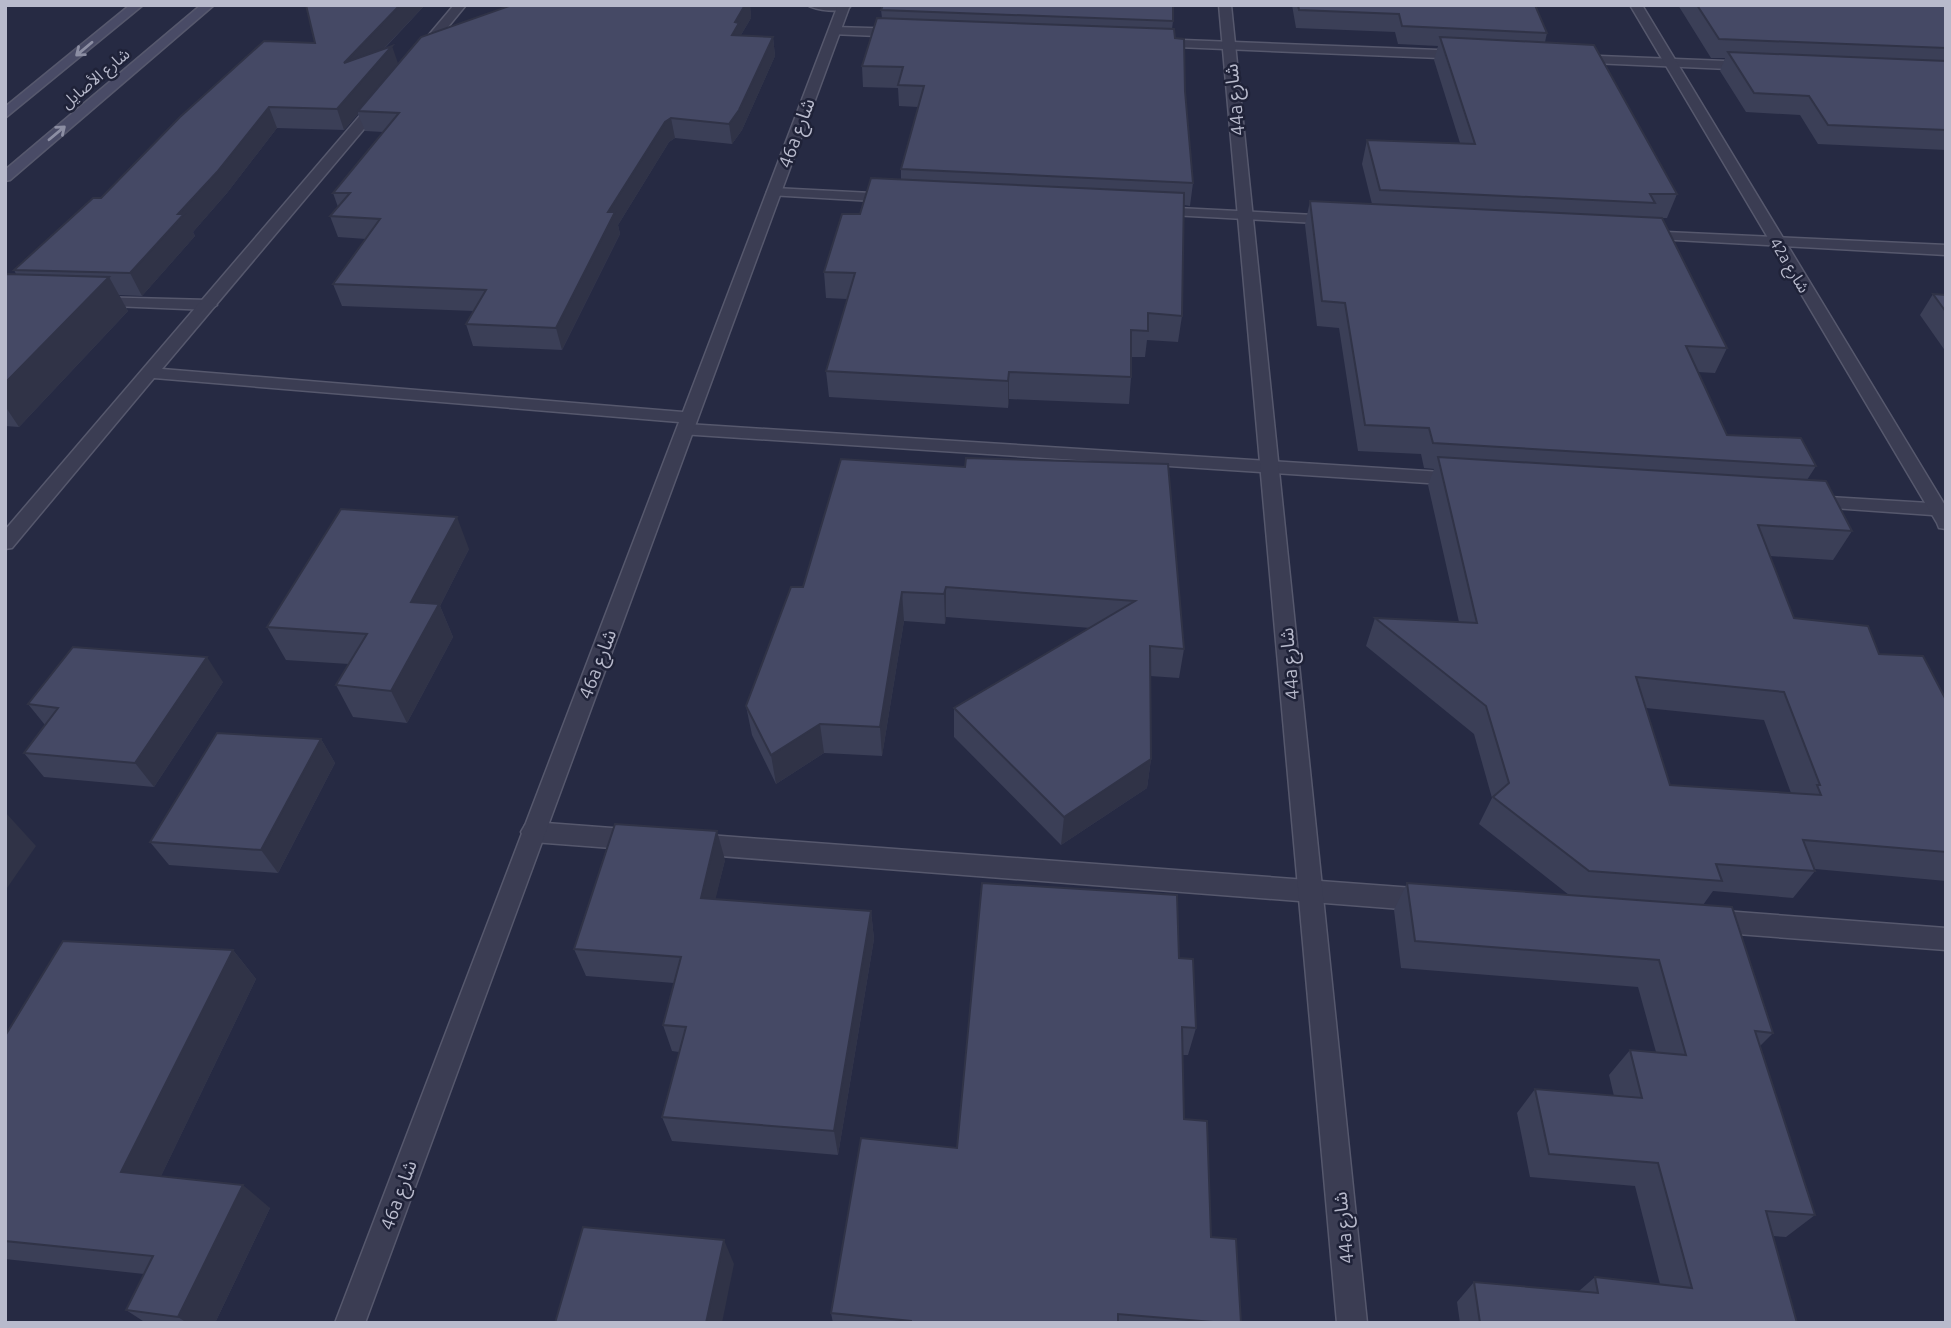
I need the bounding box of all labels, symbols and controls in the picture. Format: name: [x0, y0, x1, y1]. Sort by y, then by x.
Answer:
one-way arrow: [76, 41, 94, 57]
street label: شارع الأصايل: [57, 44, 135, 115]
street label: 44a شارع: [1219, 62, 1252, 137]
street label: 46a شارع: [773, 95, 822, 172]
one-way arrow: [48, 125, 66, 141]
street label: 42a شارع: [1763, 234, 1813, 298]
street label: 46a شارع: [574, 626, 623, 703]
street label: 44a شارع: [1275, 627, 1306, 701]
street label: 46a شارع: [375, 1157, 424, 1234]
street label: 44a شارع: [1328, 1190, 1361, 1265]

